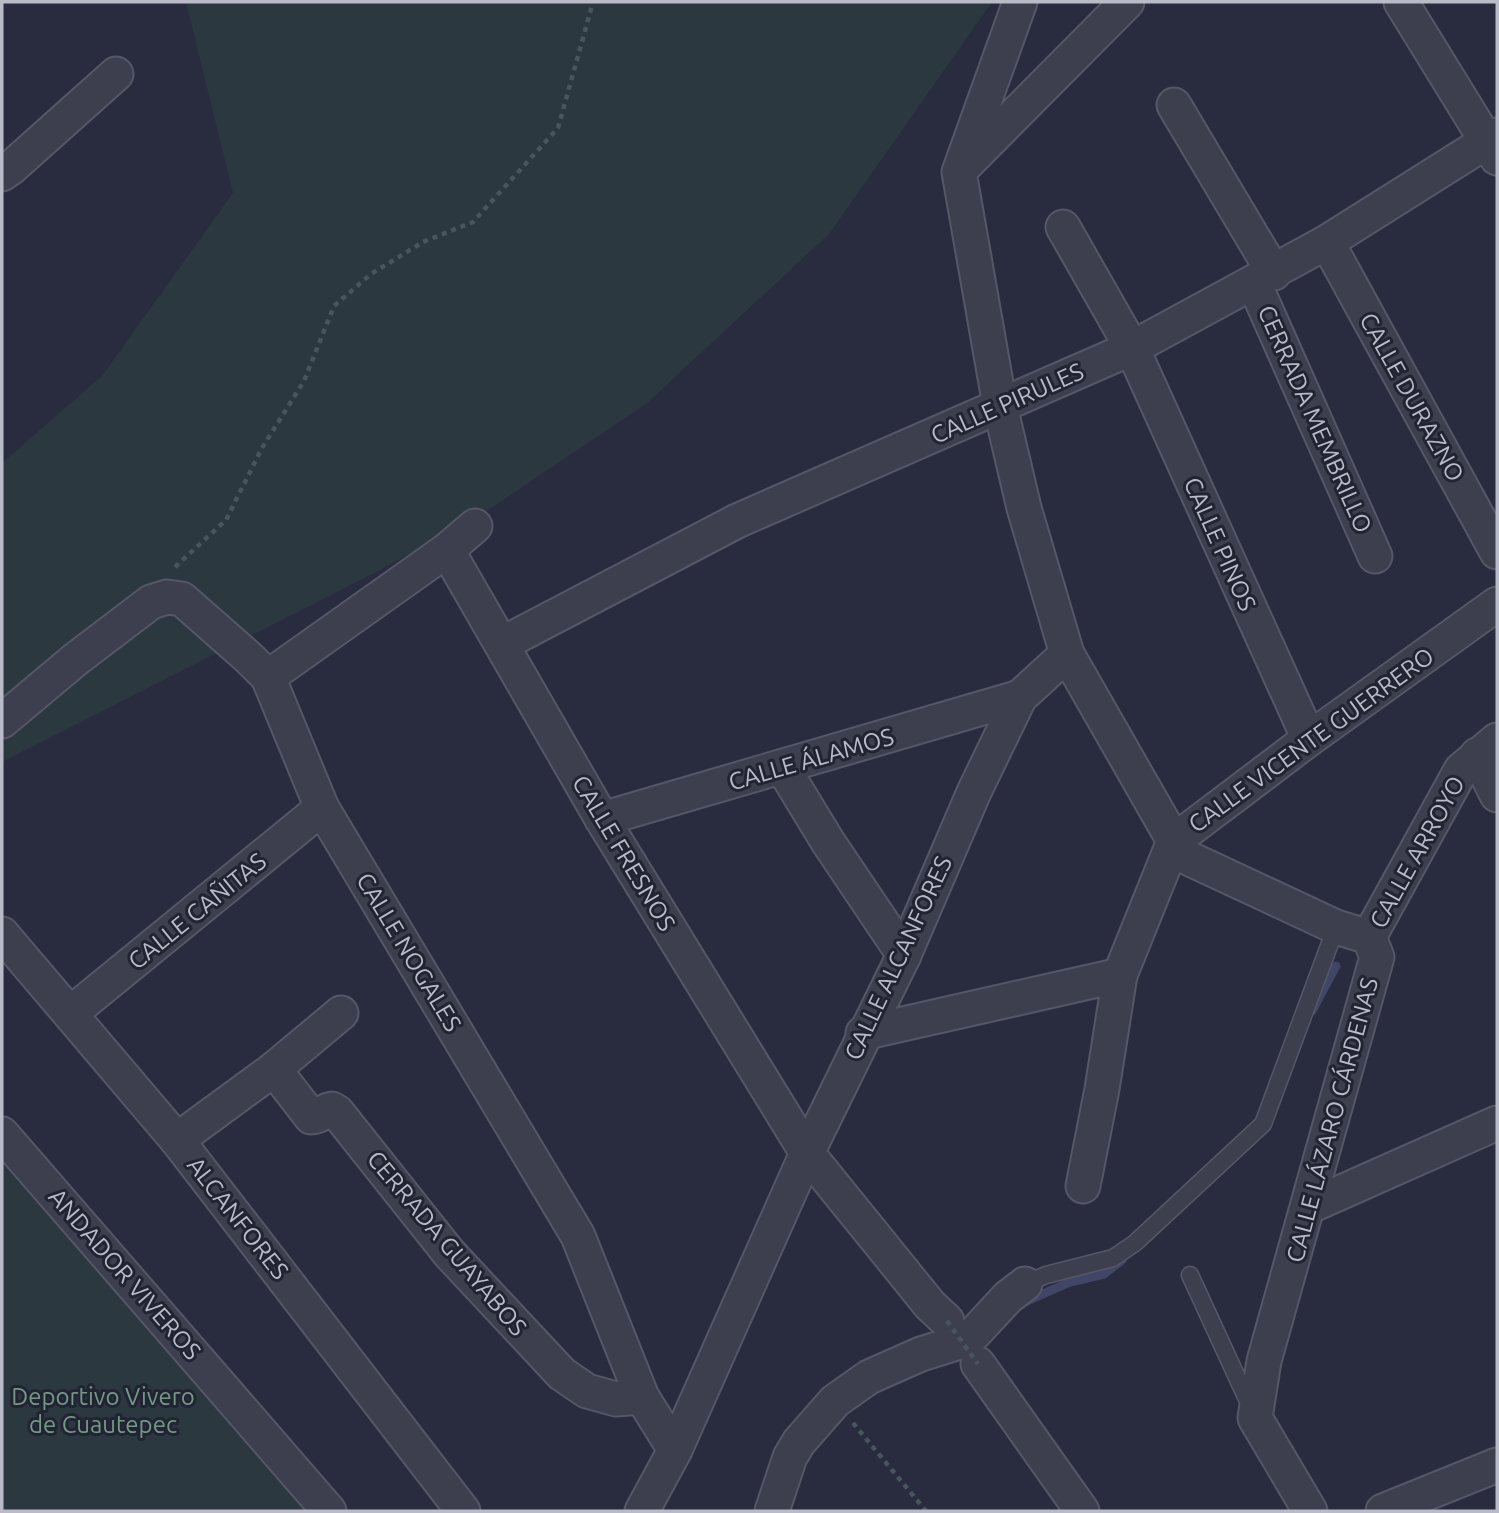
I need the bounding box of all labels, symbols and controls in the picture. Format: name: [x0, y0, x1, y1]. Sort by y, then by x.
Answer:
street label: CERRADA MEMBRILLO: [1253, 301, 1377, 537]
street label: CALLE DURAZNO: [1354, 308, 1470, 486]
street label: CALLE PIRULES: [926, 357, 1088, 449]
street label: CALLE PINOS: [1179, 473, 1261, 615]
street label: CALLE VICENTE GUERRERO: [1183, 642, 1439, 838]
street label: CALLE ÁLAMOS: [725, 722, 897, 795]
street label: CALLE FRESNOS: [567, 771, 681, 935]
street label: CALLE ARROYO: [1364, 771, 1470, 933]
street label: CALLE CAÑITAS: [123, 847, 271, 975]
street label: CALLE ALCANFORES: [839, 852, 957, 1064]
street label: CALLE NOGALES: [351, 868, 467, 1036]
street label: CALLE LÁZARO CÁRDENAS: [1280, 974, 1383, 1265]
street label: CERRADA GUAYABOS: [362, 1145, 532, 1341]
street label: ALCANFORES: [182, 1152, 294, 1284]
street label: ANDADOR VIVEROS: [44, 1183, 206, 1365]
park label: Deportivo Vivero de Cuautepec: [11, 1383, 195, 1438]

